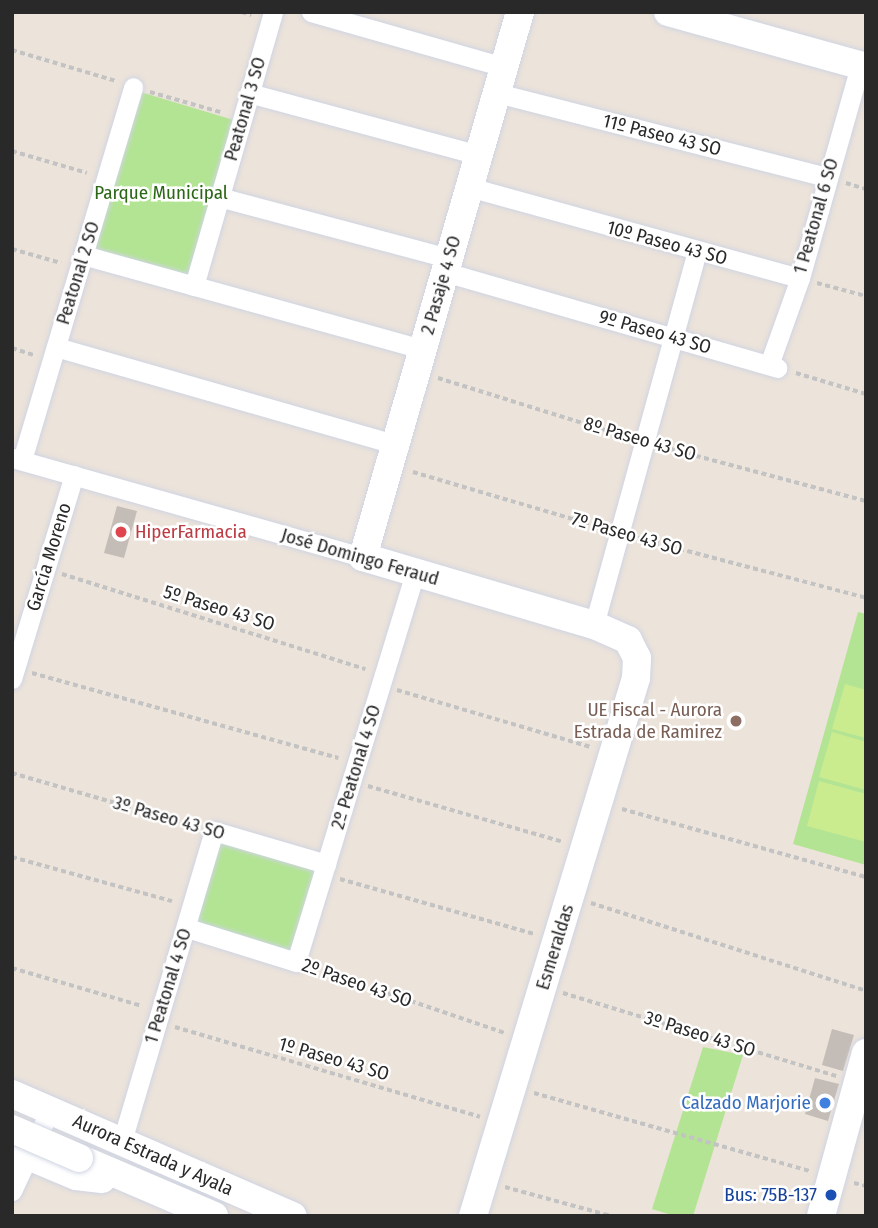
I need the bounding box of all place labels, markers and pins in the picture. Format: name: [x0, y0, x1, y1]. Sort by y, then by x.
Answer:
place label: HiperFarmacia: [135, 521, 247, 543]
marker: HiperFarmacia: [113, 524, 129, 540]
place label: UE Fiscal - Aurora Estrada de Ramirez: [574, 699, 722, 743]
marker: UE Fiscal - Aurora Estrada de Ramirez: [728, 713, 744, 729]
place label: Calzado Marjorie: [681, 1092, 811, 1114]
marker: Calzado Marjorie: [817, 1095, 833, 1111]
place label: Bus: 75B-137: [724, 1184, 817, 1206]
marker: Bus: 75B-137: [823, 1187, 839, 1203]

